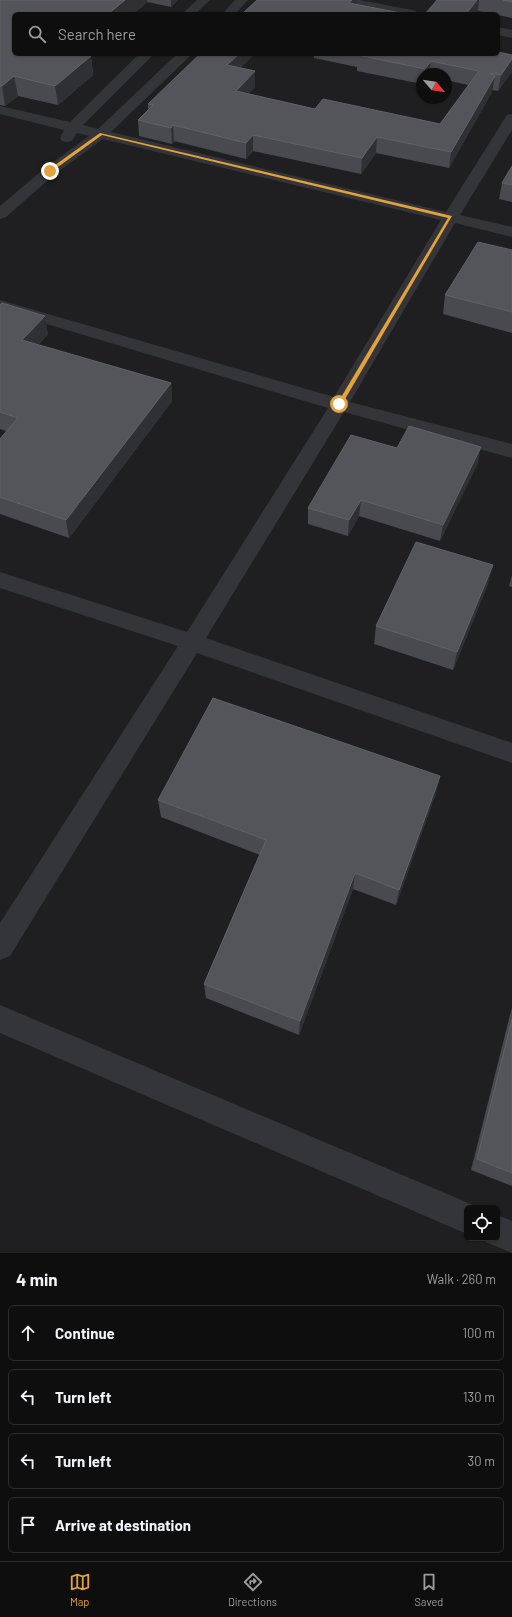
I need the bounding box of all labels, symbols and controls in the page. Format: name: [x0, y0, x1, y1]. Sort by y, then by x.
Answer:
search box: [12, 12, 500, 56]
icon: search: [26, 23, 48, 45]
text: Search here: [58, 25, 136, 43]
north arrow: [416, 68, 452, 104]
route end: [41, 162, 59, 180]
route start: [330, 395, 348, 413]
map controls: [464, 1205, 500, 1241]
button: locate: [464, 1205, 500, 1241]
text: 4 min: [16, 1269, 58, 1289]
text: Walk · 260 m: [427, 1271, 496, 1287]
icon: ahead: [17, 1322, 39, 1344]
text: Continue: [55, 1324, 115, 1342]
text: 100 m: [462, 1325, 495, 1341]
icon: left: [17, 1386, 39, 1408]
text: Turn left: [55, 1388, 111, 1406]
text: 130 m: [463, 1389, 495, 1405]
icon: left: [17, 1450, 39, 1472]
text: Turn left: [55, 1452, 111, 1470]
text: 30 m: [468, 1453, 495, 1469]
icon: arrive: [17, 1514, 39, 1536]
text: Arrive at destination: [55, 1516, 191, 1534]
tab: Map: [69, 1571, 91, 1608]
tab: Directions: [228, 1571, 277, 1608]
tab: Saved: [414, 1571, 443, 1608]

